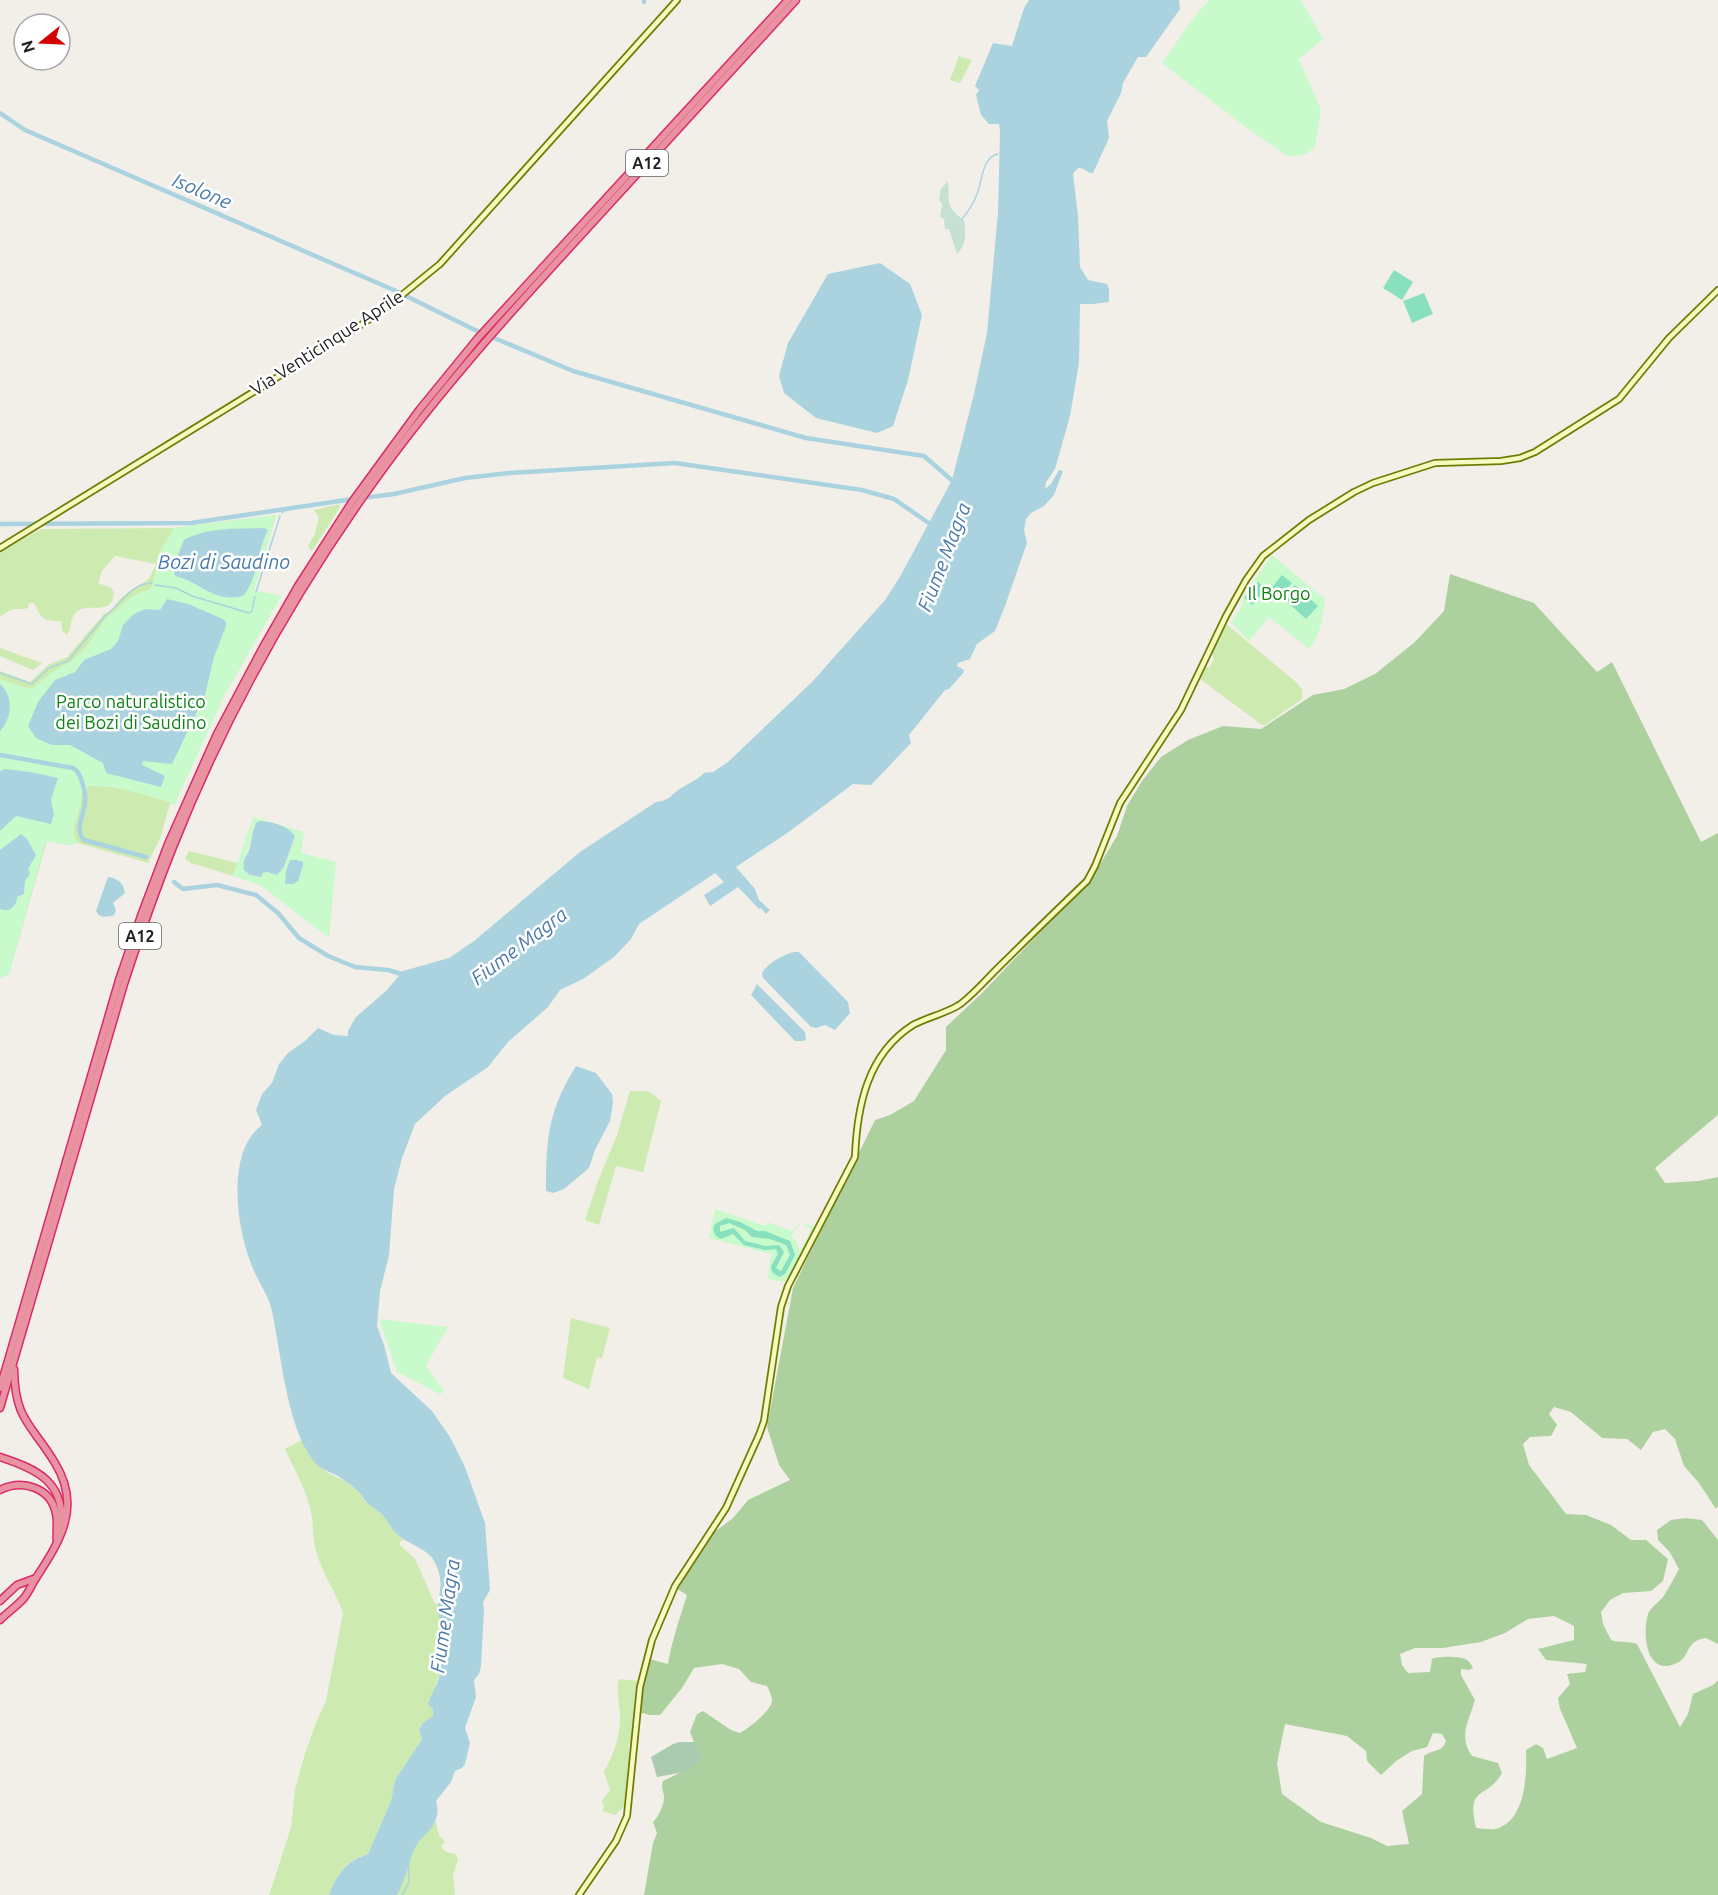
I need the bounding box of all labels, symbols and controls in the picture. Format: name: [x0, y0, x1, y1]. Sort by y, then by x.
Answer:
north arrow: [12, 12, 72, 72]
text: N: [17, 38, 38, 55]
road number: A12: [626, 150, 668, 176]
water label: Isolone: [169, 168, 235, 213]
street label: Via Venticinque Aprile: [246, 285, 407, 399]
water label: Fiume Magra: [912, 499, 975, 614]
water label: Bozi di Saudino: [158, 550, 290, 573]
park label: Il Borgo: [1247, 583, 1311, 603]
park label: Parco naturalistico dei Bozi di Saudino: [55, 691, 207, 732]
water label: Fiume Magra: [466, 902, 571, 989]
road number: A12: [119, 923, 161, 949]
water label: Fiume Magra: [425, 1557, 464, 1674]

